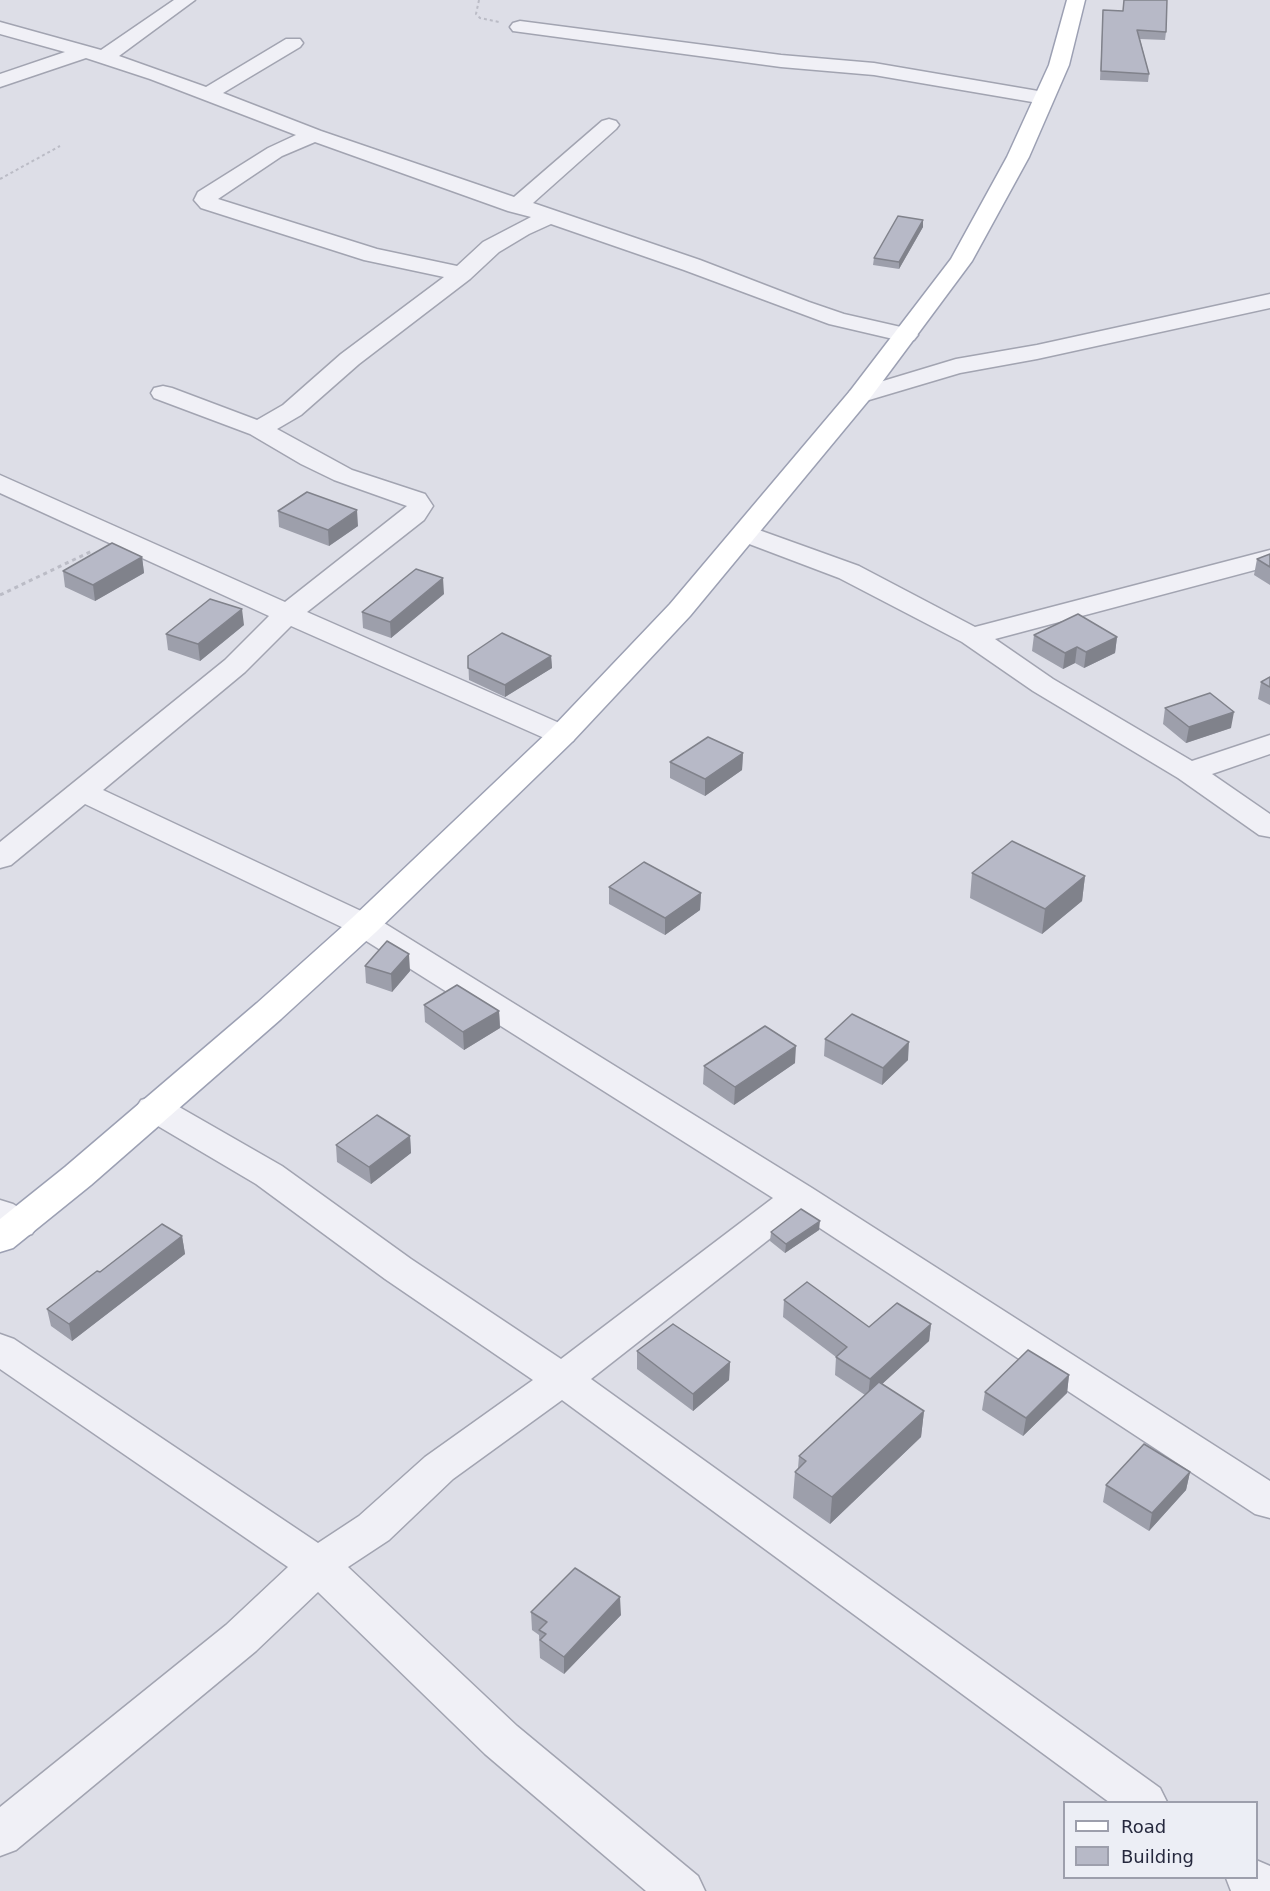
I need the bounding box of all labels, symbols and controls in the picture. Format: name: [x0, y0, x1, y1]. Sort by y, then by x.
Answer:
legend: [1063, 1801, 1258, 1879]
text: Road: [1121, 1816, 1166, 1837]
text: Building: [1121, 1846, 1194, 1867]

